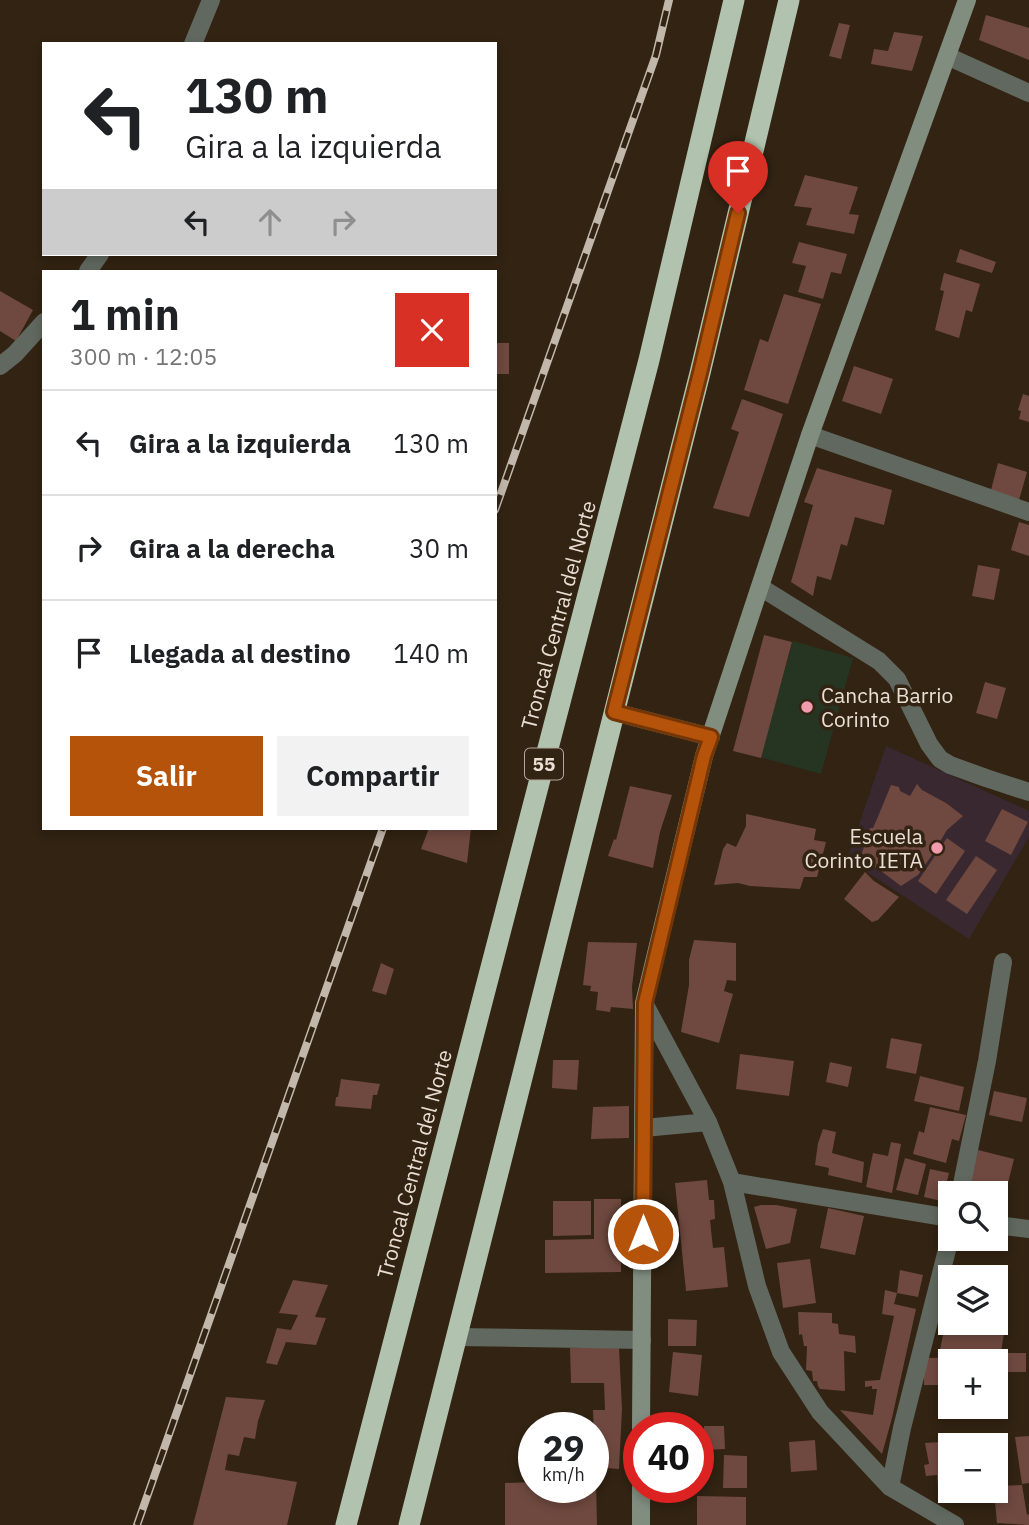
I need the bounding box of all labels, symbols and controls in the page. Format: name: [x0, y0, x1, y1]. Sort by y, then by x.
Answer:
text: 130 m: [185, 63, 329, 126]
icon: left: [70, 70, 161, 161]
text: Gira a la izquierda: [185, 125, 442, 167]
pin: [708, 141, 768, 213]
icon: arrive: [719, 152, 757, 190]
icon: left: [178, 203, 216, 241]
icon: ahead: [251, 203, 289, 241]
icon: right: [324, 203, 362, 241]
text: 1 min: [70, 287, 180, 342]
button: close: [395, 293, 469, 367]
text: 300 m · 12:05: [70, 341, 217, 371]
icon: left: [70, 424, 108, 462]
text: Gira a la izquierda: [129, 426, 351, 460]
text: 130 m: [393, 426, 469, 460]
street label: Troncal Central del Norte: [514, 498, 602, 732]
icon: right: [70, 529, 108, 567]
text: Gira a la derecha: [129, 531, 335, 565]
text: 30 m: [409, 531, 469, 565]
icon: arrive: [70, 634, 108, 672]
text: Llegada al destino: [129, 636, 351, 670]
text: 140 m: [393, 636, 469, 670]
place label: Cancha Barrio Corinto: [821, 681, 953, 733]
marker: Cancha Barrio Corinto: [799, 699, 815, 715]
button: Salir: [70, 736, 263, 816]
button: Compartir: [277, 736, 469, 816]
road number: 55: [525, 748, 563, 779]
place label: Escuela Corinto IETA: [805, 822, 923, 874]
marker: Escuela Corinto IETA: [929, 840, 945, 856]
street label: Troncal Central del Norte: [370, 1047, 458, 1281]
map controls: [938, 1181, 1008, 1503]
button: search: [938, 1181, 1008, 1251]
position arrow: [606, 1197, 680, 1271]
button: layers: [938, 1265, 1008, 1335]
button: +: [938, 1349, 1008, 1419]
speed limit sign: 40: [623, 1412, 714, 1503]
text: 29: [542, 1425, 585, 1471]
button: −: [938, 1433, 1008, 1503]
text: km/h: [542, 1463, 585, 1486]

